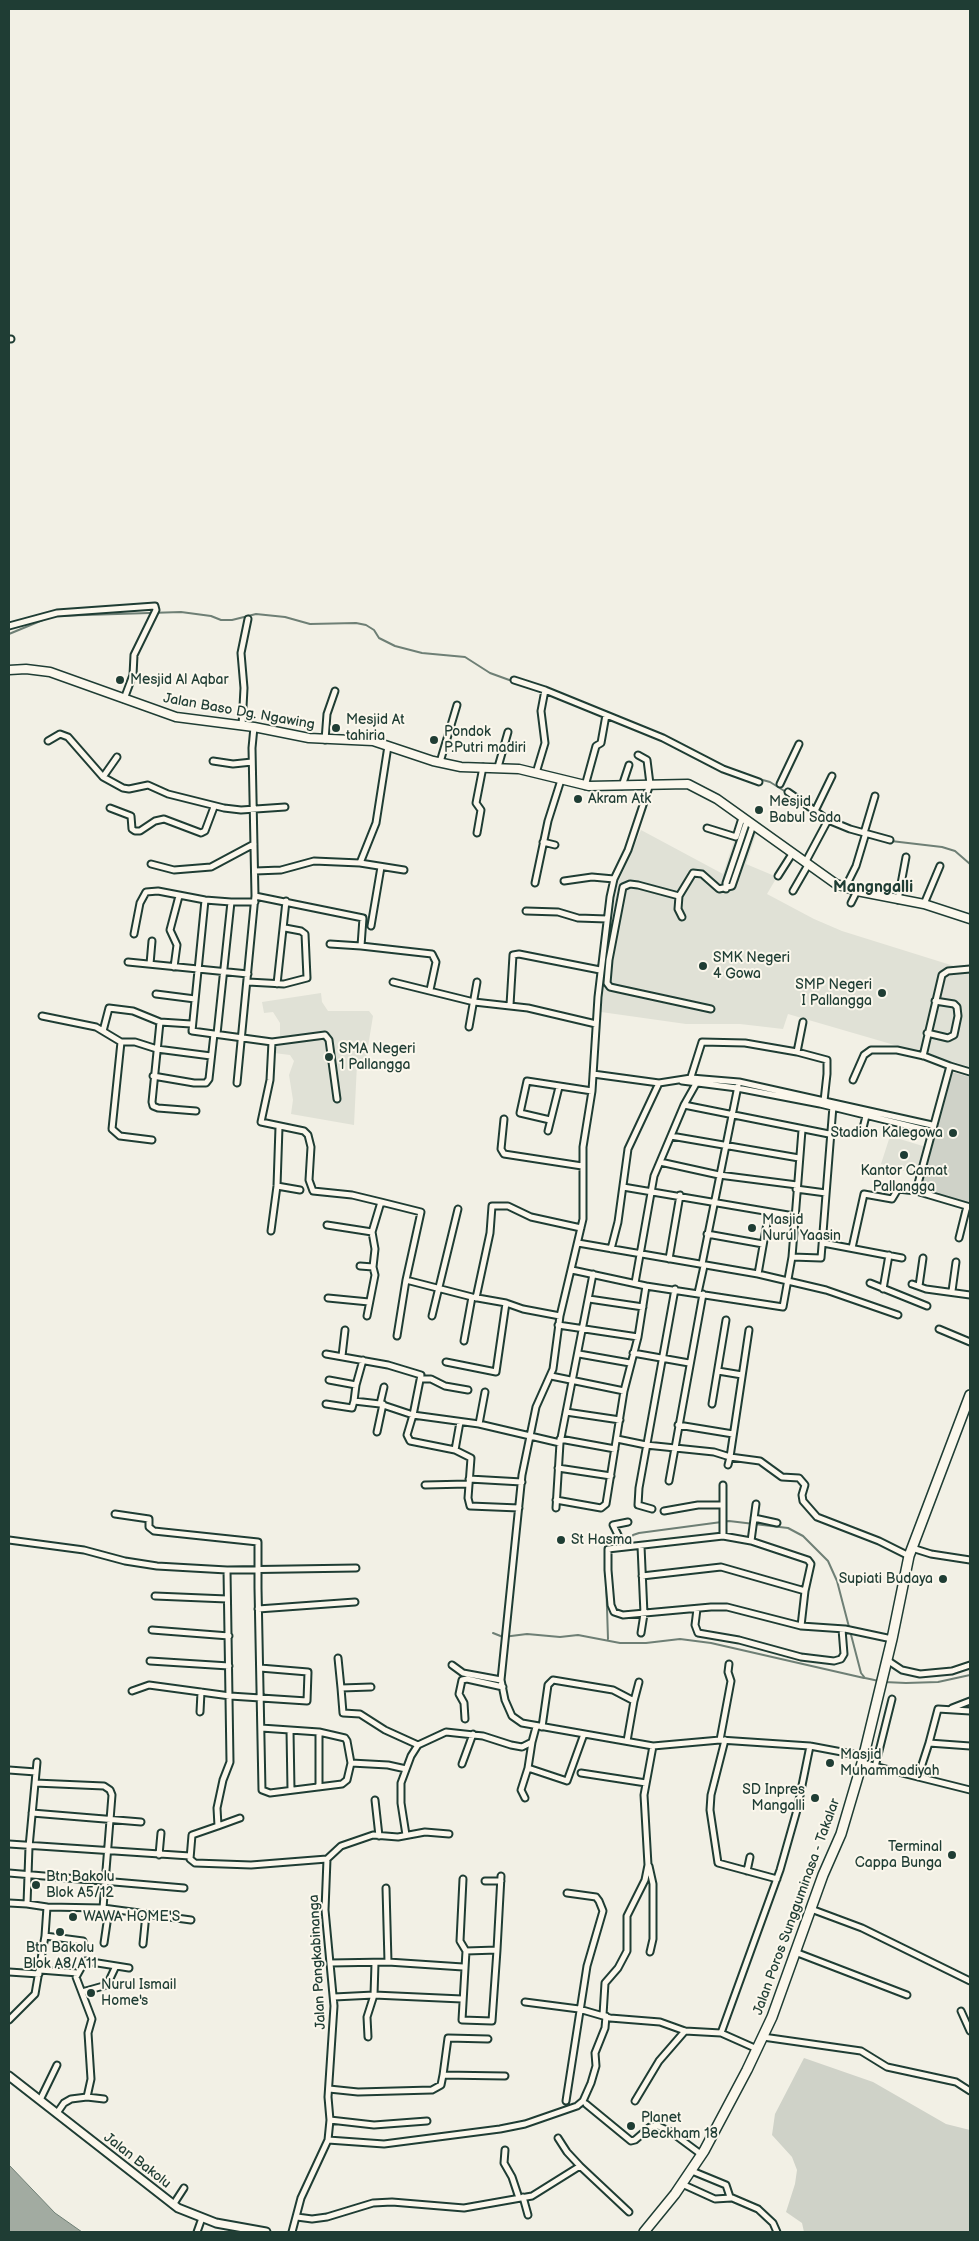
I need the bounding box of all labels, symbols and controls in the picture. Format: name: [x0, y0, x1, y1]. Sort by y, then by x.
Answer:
place label: Mesjid Al Aqbar: [130, 672, 228, 688]
marker: Mesjid Al Aqbar: [114, 674, 126, 686]
street label: Jalan Baso Dg. Ngawing: [162, 690, 316, 734]
place label: Mesjid At tahiria: [346, 712, 405, 744]
marker: Mesjid At tahiria: [330, 722, 342, 734]
place label: Pondok P.Putri madiri: [444, 724, 526, 756]
marker: Pondok P.Putri madiri: [428, 734, 440, 746]
place label: Akram Atk: [588, 791, 651, 807]
marker: Akram Atk: [572, 793, 584, 805]
place label: Mesjid Babul Sada: [769, 794, 841, 826]
marker: Mesjid Babul Sada: [753, 804, 765, 816]
district label: Mangngalli: [833, 878, 913, 898]
place label: SMK Negeri 4 Gowa: [713, 950, 790, 982]
marker: SMK Negeri 4 Gowa: [697, 960, 709, 972]
place label: SMP Negeri I Pallangga: [795, 977, 872, 1010]
marker: SMP Negeri I Pallangga: [876, 987, 888, 999]
place label: SMA Negeri 1 Pallangga: [339, 1041, 415, 1074]
marker: SMA Negeri 1 Pallangga: [323, 1051, 335, 1063]
place label: Stadion Kalegowa: [830, 1125, 943, 1141]
marker: Stadion Kalegowa: [947, 1127, 959, 1139]
marker: Kantor Camat Pallangga: [898, 1149, 910, 1161]
place label: Kantor Camat Pallangga: [860, 1163, 948, 1196]
place label: Masjid Nurul Yaasin: [762, 1212, 841, 1244]
marker: Masjid Nurul Yaasin: [746, 1222, 758, 1234]
place label: St Hasma: [571, 1532, 632, 1548]
marker: St Hasma: [555, 1534, 567, 1546]
place label: Supiati Budaya: [839, 1571, 933, 1587]
marker: Supiati Budaya: [937, 1573, 949, 1585]
place label: Masjid Muhammadiyah: [840, 1747, 940, 1780]
marker: Masjid Muhammadiyah: [824, 1757, 836, 1769]
place label: SD Inpres Mangalli: [742, 1782, 805, 1814]
marker: SD Inpres Mangalli: [809, 1792, 821, 1804]
street label: Jalan Poros Sungguminasa - Takalar: [750, 1797, 844, 2017]
place label: Terminal Cappa Bunga: [855, 1839, 942, 1871]
marker: Terminal Cappa Bunga: [946, 1849, 958, 1861]
place label: Btn Bakolu Blok A5/12: [46, 1869, 115, 1901]
marker: Btn Bakolu Blok A5/12: [30, 1879, 42, 1891]
street label: Jalan Pangkabinanga: [306, 1894, 330, 2030]
place label: WAWA HOME'S: [83, 1909, 180, 1925]
marker: WAWA HOME'S: [67, 1911, 79, 1923]
marker: Btn Bakolu Blok A8/A11: [54, 1926, 66, 1938]
place label: Btn Bakolu Blok A8/A11: [23, 1940, 97, 1972]
place label: Nurul Ismail Home's: [101, 1977, 176, 2010]
marker: Nurul Ismail Home's: [85, 1987, 97, 1999]
place label: Planet Beckham 18: [641, 2110, 718, 2142]
marker: Planet Beckham 18: [625, 2120, 637, 2132]
street label: Jalan Bakolu: [100, 2130, 174, 2192]

